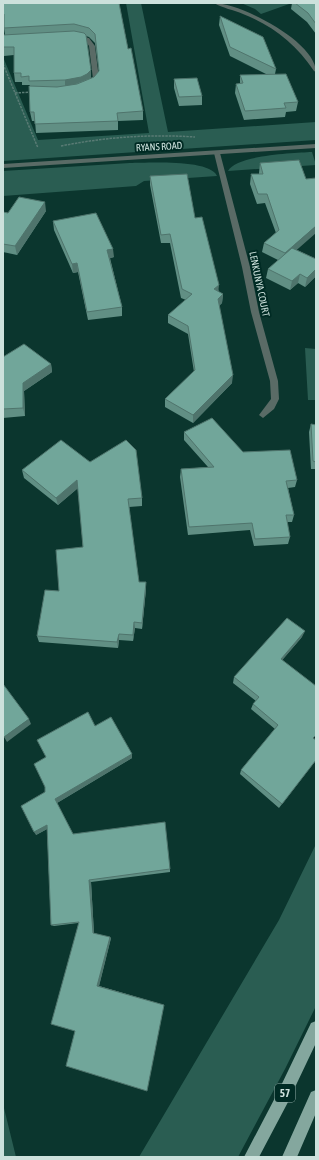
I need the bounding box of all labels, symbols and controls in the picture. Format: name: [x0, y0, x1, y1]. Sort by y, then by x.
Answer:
street label: RYANS ROAD: [136, 140, 183, 153]
street label: LENKUNYA COURT: [247, 250, 272, 318]
road number: 57: [275, 1084, 295, 1102]

